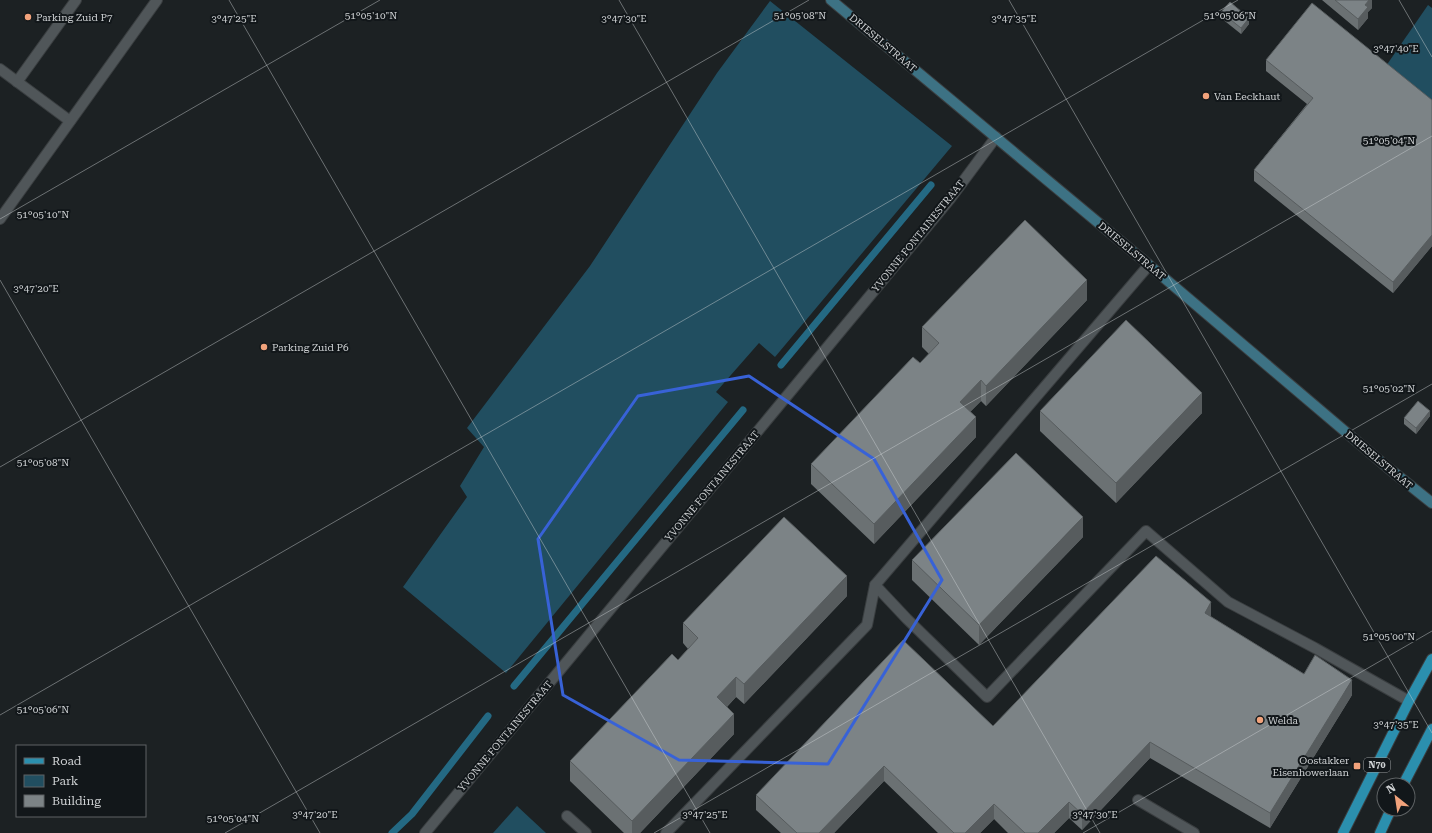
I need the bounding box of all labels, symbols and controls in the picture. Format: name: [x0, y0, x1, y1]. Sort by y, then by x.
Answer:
text: 51°05'10"N: [345, 10, 397, 21]
text: 51°05'08"N: [774, 10, 826, 21]
text: 51°05'06"N: [1204, 10, 1256, 21]
marker: Parking Zuid P7: [23, 12, 33, 22]
place label: Parking Zuid P7: [36, 12, 113, 23]
street label: DRIESELSTRAAT: [847, 12, 919, 74]
text: 3°47'25"E: [211, 13, 257, 24]
text: 3°47'30"E: [601, 13, 647, 24]
text: 3°47'35"E: [991, 13, 1037, 24]
text: 3°47'40"E: [1373, 43, 1419, 54]
marker: Van Eeckhaut: [1201, 91, 1211, 101]
place label: Van Eeckhaut: [1214, 91, 1280, 102]
text: 51°05'04"N: [1363, 135, 1415, 146]
street label: YVONNE FONTAINESTRAAT: [870, 178, 967, 294]
text: 51°05'10"N: [17, 209, 69, 220]
street label: DRIESELSTRAAT: [1096, 220, 1168, 282]
text: 3°47'20"E: [13, 283, 59, 294]
marker: Parking Zuid P6: [259, 342, 269, 352]
place label: Parking Zuid P6: [272, 342, 349, 353]
text: 51°05'02"N: [1363, 383, 1415, 394]
street label: YVONNE FONTAINESTRAAT: [663, 428, 762, 543]
street label: DRIESELSTRAAT: [1343, 429, 1415, 491]
text: 51°05'08"N: [17, 457, 69, 468]
text: 51°05'00"N: [1363, 631, 1415, 642]
street label: YVONNE FONTAINESTRAAT: [456, 678, 555, 793]
text: 51°05'06"N: [17, 704, 69, 715]
marker: Welda: [1255, 715, 1265, 725]
place label: Welda: [1268, 715, 1299, 726]
text: 3°47'35"E: [1373, 719, 1419, 730]
legend: [16, 745, 146, 817]
text: Road: [52, 754, 82, 768]
place label: Oostakker Eisenhowerlaan: [1273, 755, 1350, 778]
road number: N70: [1364, 758, 1390, 772]
marker: Oostakker Eisenhowerlaan: [1352, 761, 1362, 771]
text: Park: [52, 774, 79, 788]
north arrow: [1376, 777, 1416, 817]
text: N: [1384, 781, 1399, 797]
text: Building: [52, 794, 101, 808]
text: 3°47'20"E: [292, 809, 338, 820]
text: 3°47'25"E: [682, 809, 728, 820]
text: 3°47'30"E: [1072, 809, 1118, 820]
text: 51°05'04"N: [207, 813, 259, 824]

